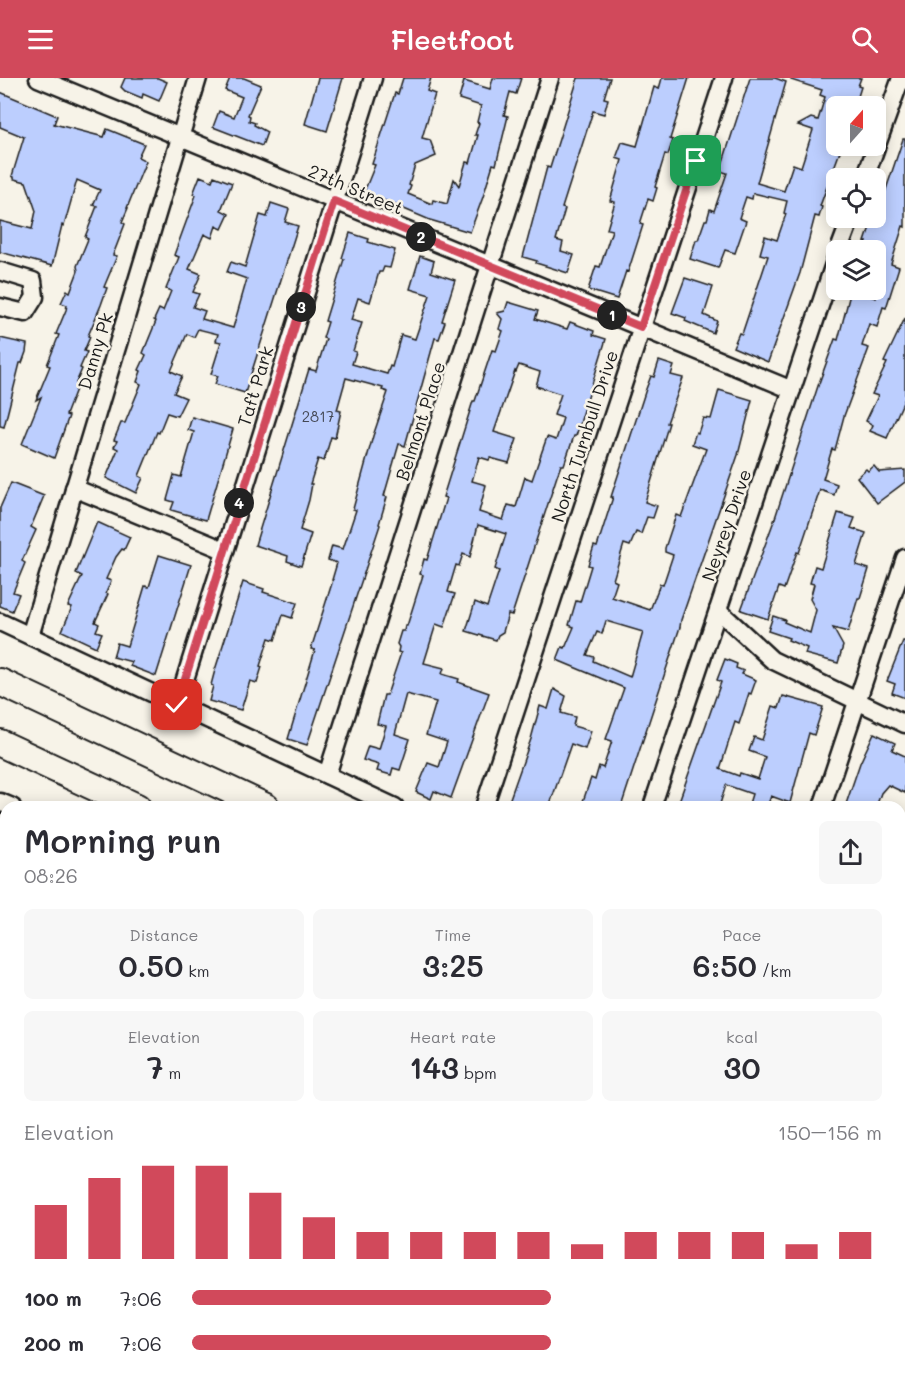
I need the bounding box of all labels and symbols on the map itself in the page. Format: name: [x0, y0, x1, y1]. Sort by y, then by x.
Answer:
north arrow: [826, 96, 886, 156]
pin: [670, 135, 721, 186]
street label: 27th Street: [305, 158, 407, 220]
pin: 2: [406, 222, 436, 252]
pin: 3: [286, 292, 316, 322]
pin: 1: [597, 300, 627, 330]
street label: Danny Pk: [72, 310, 118, 392]
street label: Taft Park: [231, 343, 279, 429]
street label: North Turnbull Drive: [545, 347, 623, 525]
street label: Belmont Place: [389, 358, 451, 484]
house number: 2817: [302, 406, 334, 426]
street label: Neyrey Drive: [696, 466, 756, 584]
pin: 4: [224, 488, 254, 518]
pin: [151, 679, 202, 730]

